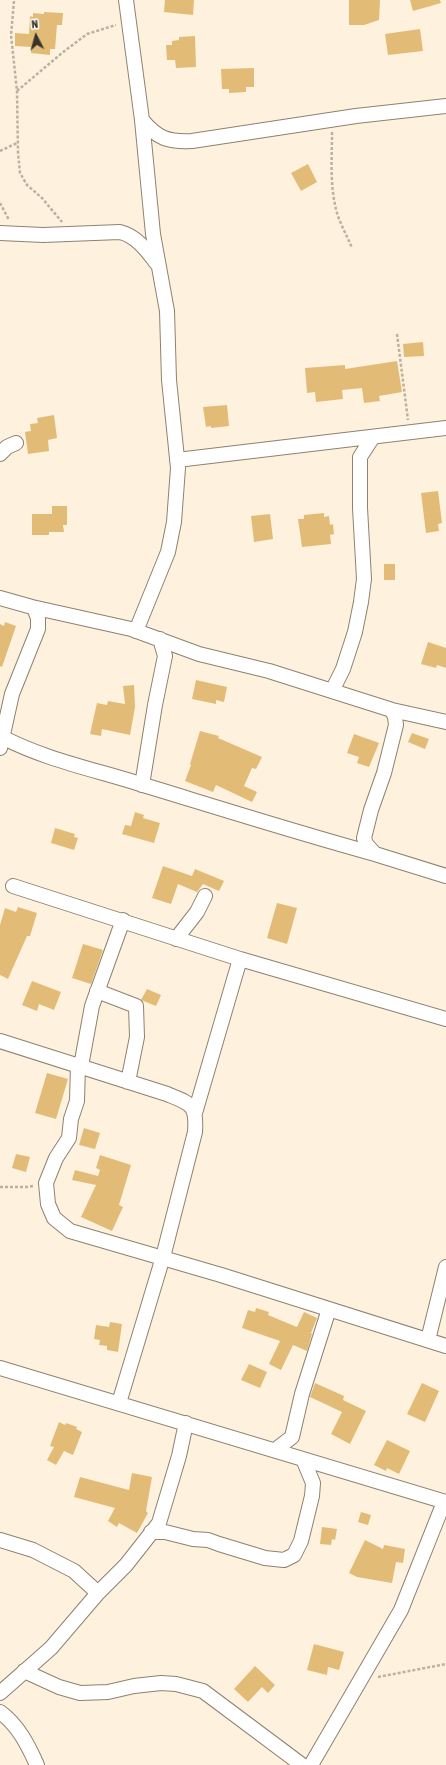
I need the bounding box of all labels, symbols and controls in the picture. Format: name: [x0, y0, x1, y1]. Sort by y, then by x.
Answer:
north arrow: [16, 16, 56, 56]
text: N: [31, 18, 39, 30]

